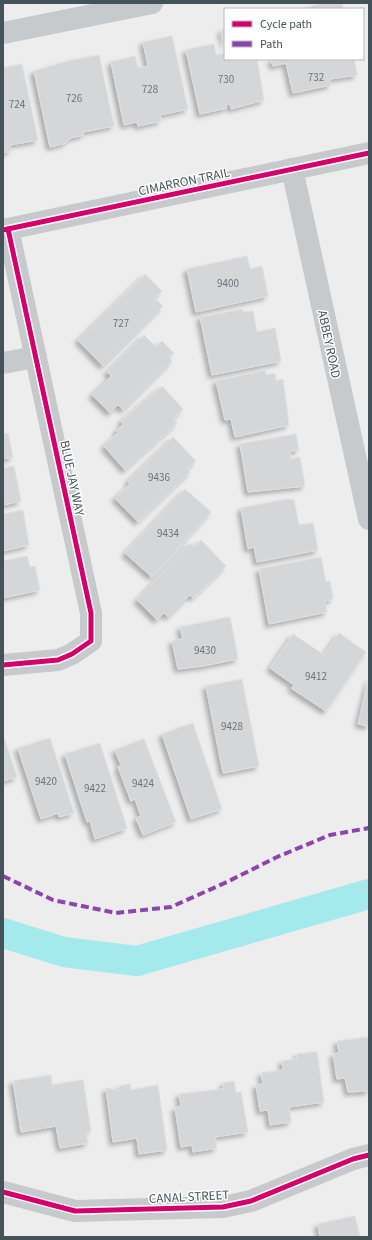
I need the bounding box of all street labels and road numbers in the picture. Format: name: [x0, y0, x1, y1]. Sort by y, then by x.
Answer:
street label: CIMARRON TRAIL: [137, 164, 232, 200]
street label: ABBEY ROAD: [313, 309, 345, 380]
street label: BLUE JAY WAY: [55, 439, 89, 518]
street label: CANAL STREET: [148, 1186, 230, 1208]

